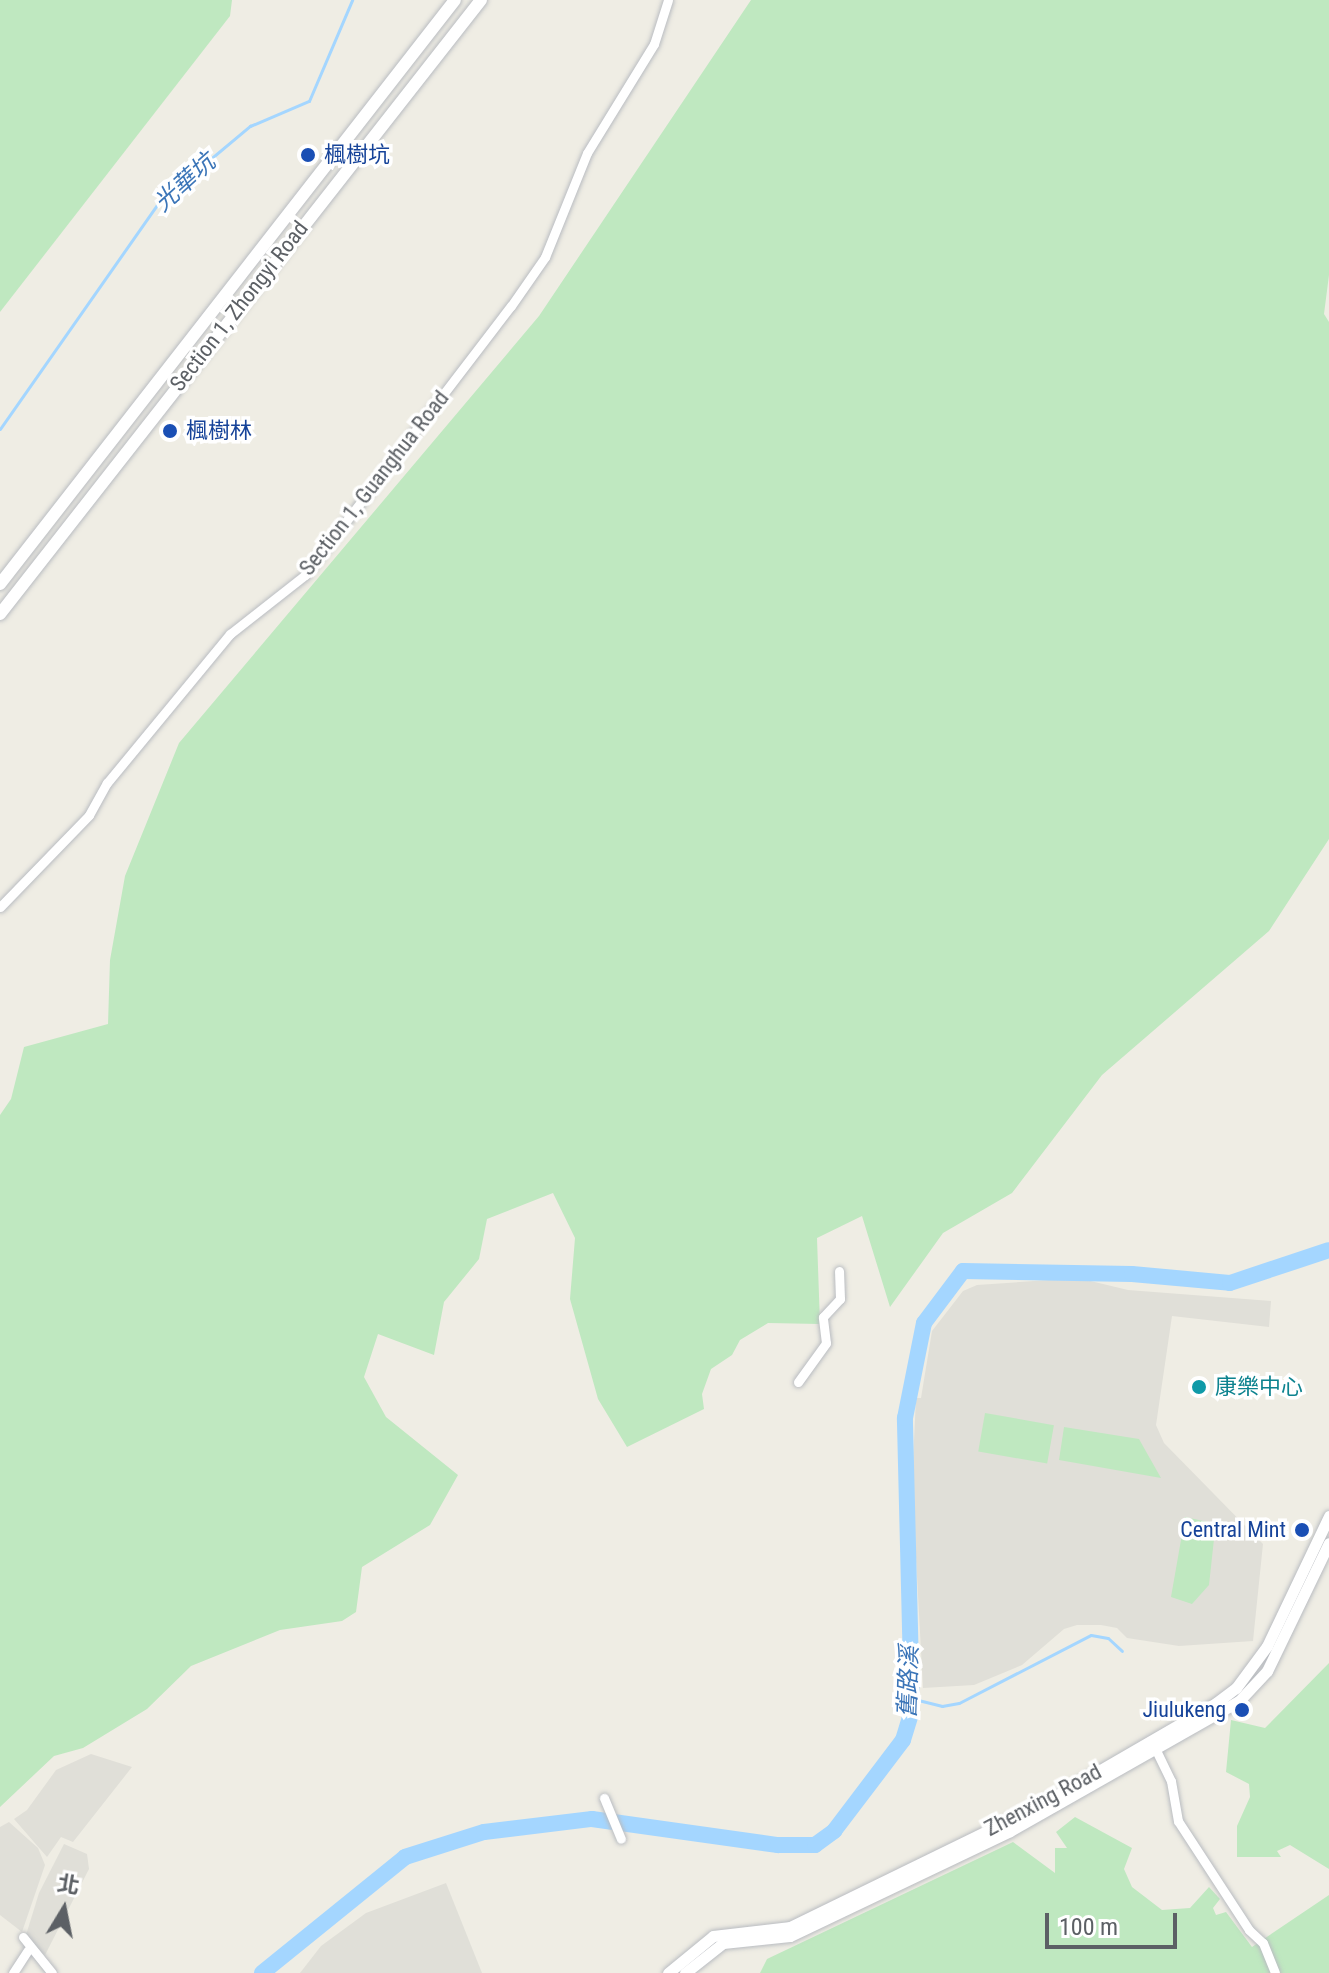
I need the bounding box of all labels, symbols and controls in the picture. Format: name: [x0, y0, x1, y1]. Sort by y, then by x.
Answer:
place label: 楓樹坑: [324, 142, 390, 168]
marker: 楓樹坑: [299, 146, 317, 164]
water label: 光華坑: [149, 148, 221, 218]
street label: Section 1, Zhongyi Road: [164, 216, 314, 396]
street label: Section 1, Guanghua Road: [294, 385, 454, 581]
place label: 楓樹林: [186, 418, 252, 444]
marker: 楓樹林: [161, 422, 179, 440]
place label: 康樂中心: [1215, 1374, 1303, 1400]
marker: 康樂中心: [1190, 1378, 1208, 1396]
place label: Central Mint: [1180, 1517, 1286, 1543]
marker: Central Mint: [1293, 1521, 1311, 1539]
water label: 舊路溪: [893, 1646, 925, 1718]
place label: Jiulukeng: [1142, 1697, 1226, 1723]
marker: Jiulukeng: [1233, 1701, 1251, 1719]
street label: Zhenxing Road: [980, 1758, 1106, 1842]
north arrow: [24, 1869, 104, 1949]
text: 北: [55, 1871, 81, 1899]
scale bar: [1049, 1897, 1181, 1947]
text: 100 m: [1059, 1913, 1118, 1941]

